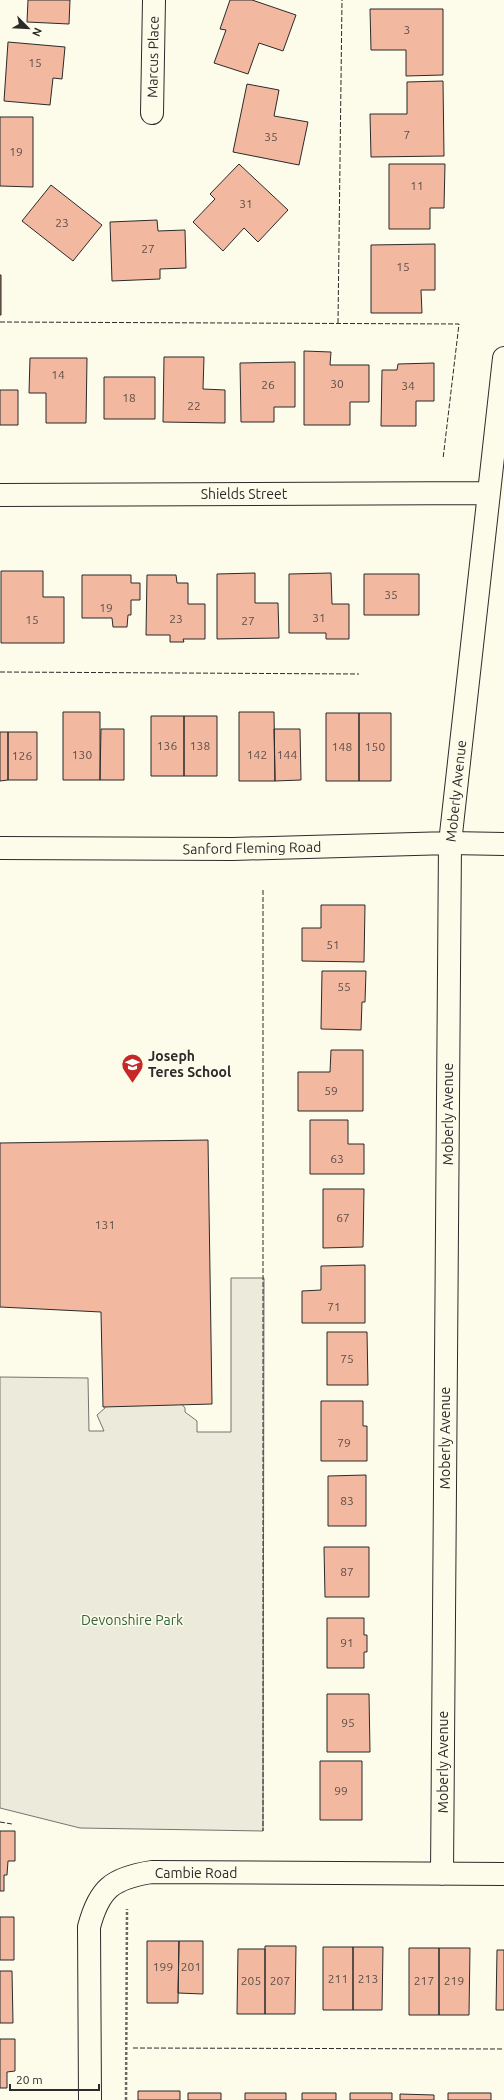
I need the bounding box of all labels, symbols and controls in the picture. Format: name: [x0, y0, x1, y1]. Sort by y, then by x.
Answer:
north arrow: [8, 8, 48, 48]
street label: Marcus Place: [144, 16, 162, 98]
house number: 3: [404, 23, 410, 36]
text: N: [30, 26, 44, 38]
house number: 15: [28, 56, 42, 69]
house number: 7: [404, 128, 410, 141]
house number: 35: [264, 130, 278, 143]
house number: 19: [9, 145, 23, 158]
house number: 11: [410, 179, 424, 192]
house number: 31: [239, 197, 253, 210]
house number: 23: [55, 216, 69, 229]
house number: 27: [141, 242, 155, 255]
house number: 15: [396, 260, 410, 273]
house number: 14: [51, 368, 65, 381]
house number: 30: [330, 377, 344, 390]
house number: 26: [261, 378, 275, 391]
house number: 34: [401, 379, 415, 392]
house number: 18: [122, 391, 136, 404]
house number: 22: [187, 399, 201, 412]
street label: Shields Street: [201, 486, 288, 502]
house number: 35: [384, 588, 398, 601]
house number: 19: [99, 601, 113, 614]
house number: 31: [312, 611, 326, 624]
house number: 23: [169, 612, 183, 625]
house number: 15: [25, 613, 39, 626]
house number: 27: [241, 614, 255, 627]
house number: 136: [157, 739, 177, 752]
house number: 138: [190, 739, 210, 752]
street label: Moberly Avenue: [443, 739, 469, 843]
house number: 148: [332, 740, 352, 753]
house number: 150: [365, 740, 385, 753]
house number: 130: [72, 748, 92, 761]
house number: 142: [247, 748, 267, 761]
house number: 144: [277, 748, 297, 761]
house number: 126: [12, 749, 32, 762]
street label: Sanford Fleming Road: [183, 839, 321, 857]
house number: 51: [326, 938, 340, 951]
house number: 55: [337, 980, 351, 993]
place label: Joseph Teres School: [148, 1048, 231, 1080]
school or university icon: Joseph Teres School: [119, 1051, 145, 1084]
street label: Moberly Avenue: [440, 1063, 456, 1165]
house number: 59: [324, 1084, 338, 1097]
house number: 63: [330, 1152, 344, 1165]
house number: 67: [336, 1211, 350, 1224]
house number: 131: [95, 1218, 115, 1231]
house number: 71: [327, 1300, 341, 1313]
house number: 75: [340, 1352, 354, 1365]
street label: Moberly Avenue: [437, 1387, 453, 1489]
house number: 79: [337, 1436, 351, 1449]
house number: 83: [340, 1494, 354, 1507]
house number: 87: [340, 1565, 354, 1578]
park label: Devonshire Park: [81, 1612, 183, 1628]
house number: 91: [340, 1636, 354, 1649]
street label: Moberly Avenue: [435, 1711, 451, 1813]
house number: 95: [341, 1716, 355, 1729]
house number: 99: [334, 1784, 348, 1797]
street label: Cambie Road: [155, 1865, 237, 1881]
house number: 199: [153, 1960, 173, 1973]
house number: 201: [181, 1960, 201, 1973]
house number: 211: [328, 1972, 348, 1985]
house number: 213: [358, 1972, 378, 1985]
house number: 205: [241, 1974, 261, 1987]
house number: 207: [270, 1974, 290, 1987]
house number: 217: [414, 1974, 434, 1987]
house number: 219: [444, 1974, 464, 1987]
scale bar: [10, 2066, 99, 2092]
text: 20 m: [16, 2073, 43, 2086]

